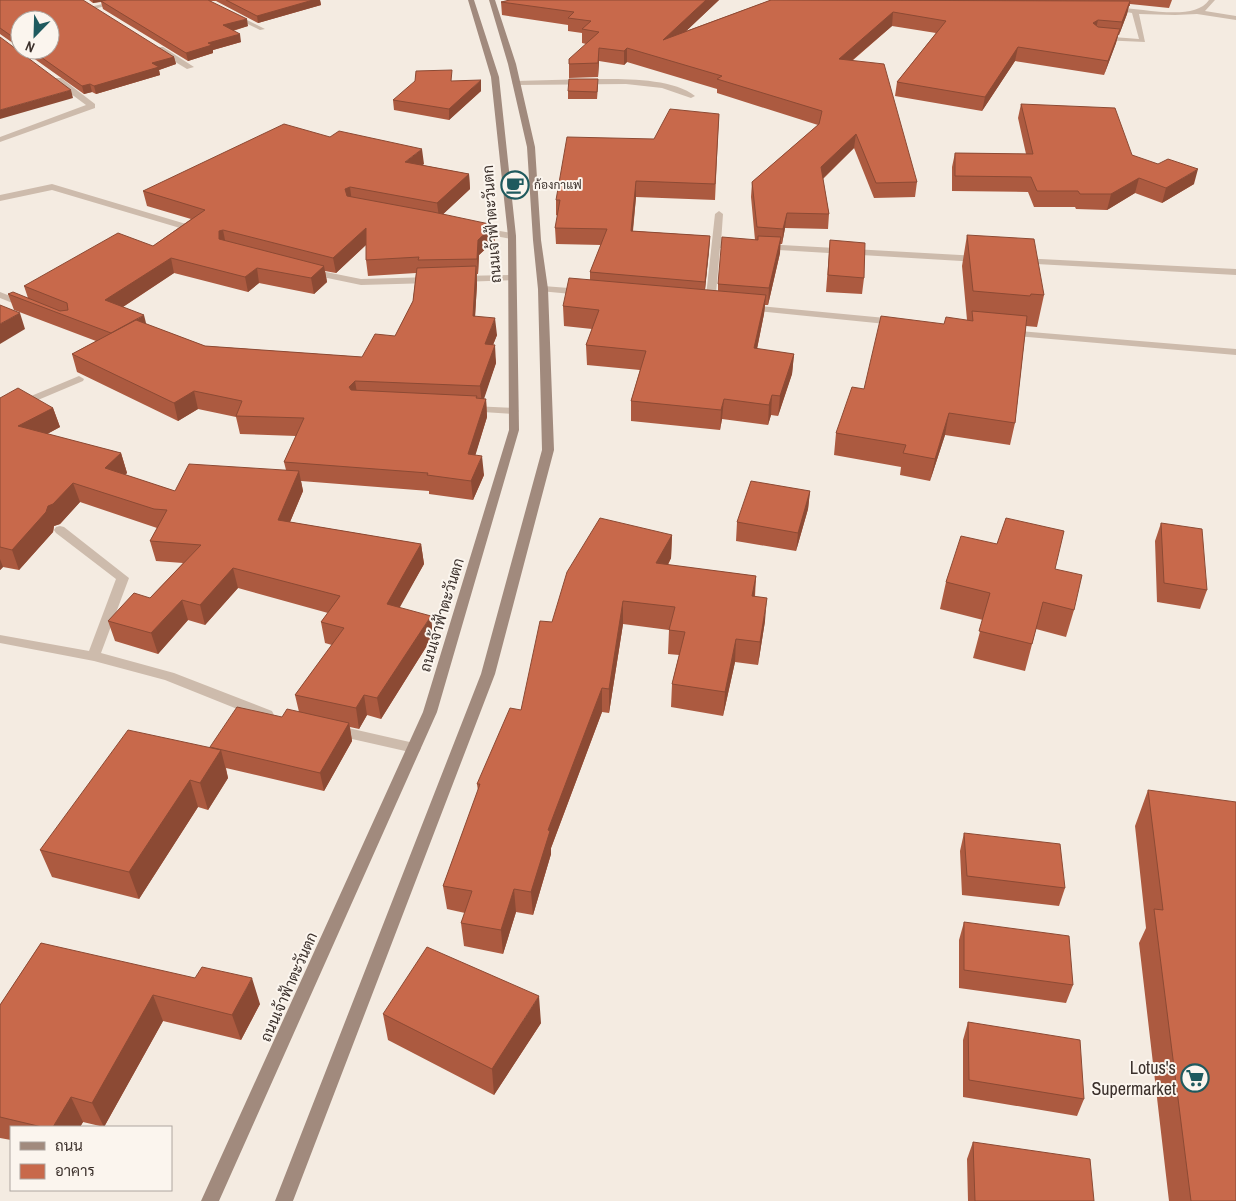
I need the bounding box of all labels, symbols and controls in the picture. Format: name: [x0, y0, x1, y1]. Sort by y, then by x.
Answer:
north arrow: [10, 10, 60, 60]
text: N: [23, 37, 37, 57]
street label: ถนนเจ้าฟ้าตะวันตก: [477, 164, 506, 284]
cafe icon: ก้องกาแฟ: [500, 170, 530, 200]
place label: ก้องกาแฟ: [534, 177, 582, 193]
street label: ถนนเจ้าฟ้าตะวันตก: [414, 555, 469, 674]
street label: ถนนเจ้าฟ้าตะวันตก: [255, 929, 322, 1045]
place label: Lotus's Supermarket: [1092, 1055, 1176, 1101]
supermarket icon: Lotus's Supermarket: [1180, 1063, 1210, 1093]
legend: [10, 1126, 172, 1191]
text: ถนน: [55, 1135, 83, 1156]
text: อาคาร: [55, 1160, 95, 1181]

